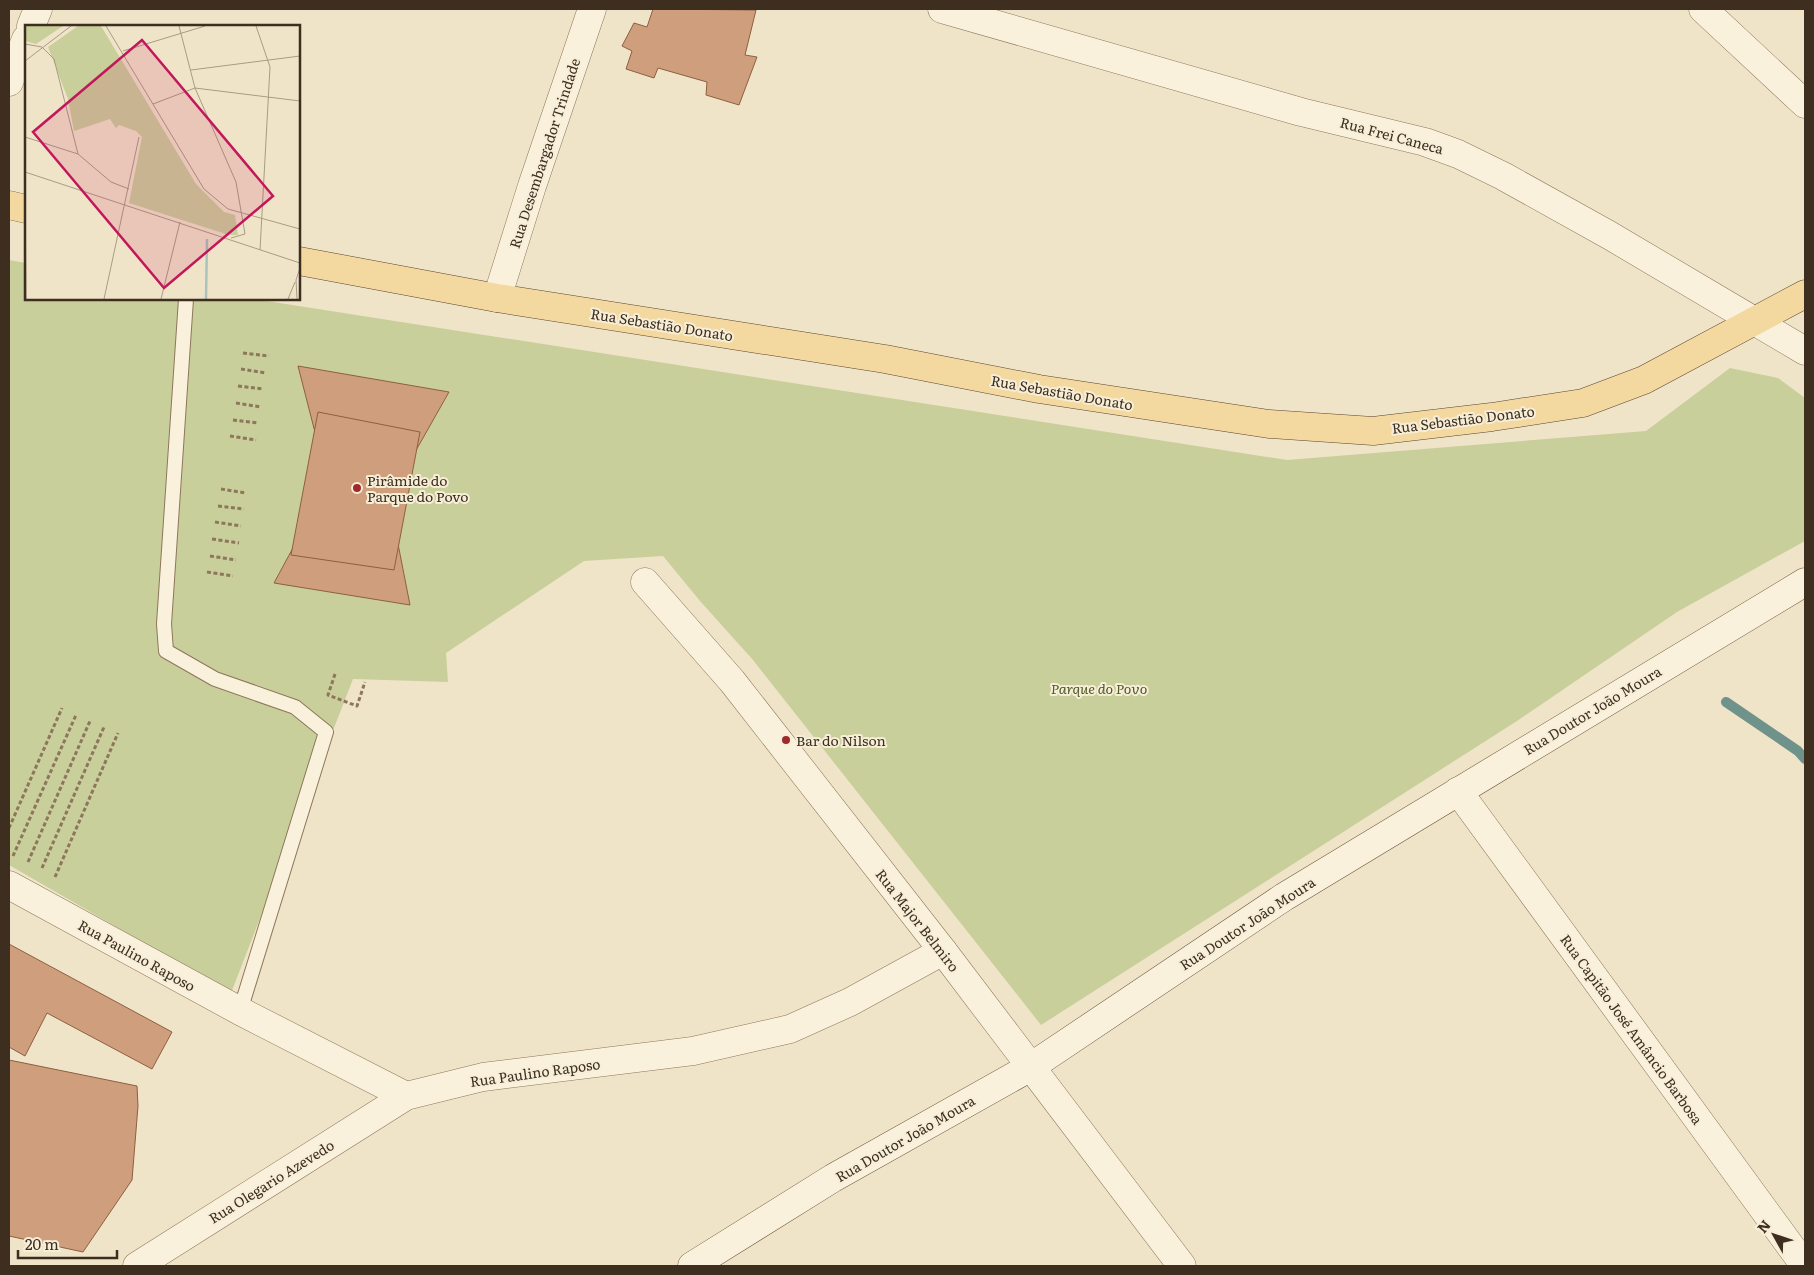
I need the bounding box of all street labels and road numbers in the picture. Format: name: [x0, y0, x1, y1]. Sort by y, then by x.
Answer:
street label: Rua Desembargador Trindade: [504, 55, 584, 251]
street label: Rua Frei Caneca: [1338, 112, 1446, 159]
street label: Rua Sebastião Donato: [589, 303, 735, 345]
street label: Rua Sebastião Donato: [989, 370, 1135, 414]
street label: Rua Sebastião Donato: [1390, 400, 1536, 438]
street label: Rua Doutor João Moura: [1519, 661, 1665, 759]
street label: Rua Major Belmiro: [871, 864, 965, 976]
street label: Rua Doutor João Moura: [1175, 871, 1319, 974]
street label: Rua Paulino Raposo: [75, 914, 199, 996]
street label: Rua Capitão José Amâncio Barbosa: [1556, 930, 1708, 1128]
street label: Rua Paulino Raposo: [469, 1053, 601, 1091]
street label: Rua Doutor João Moura: [832, 1090, 979, 1186]
street label: Rua Olegario Azevedo: [204, 1134, 338, 1228]

